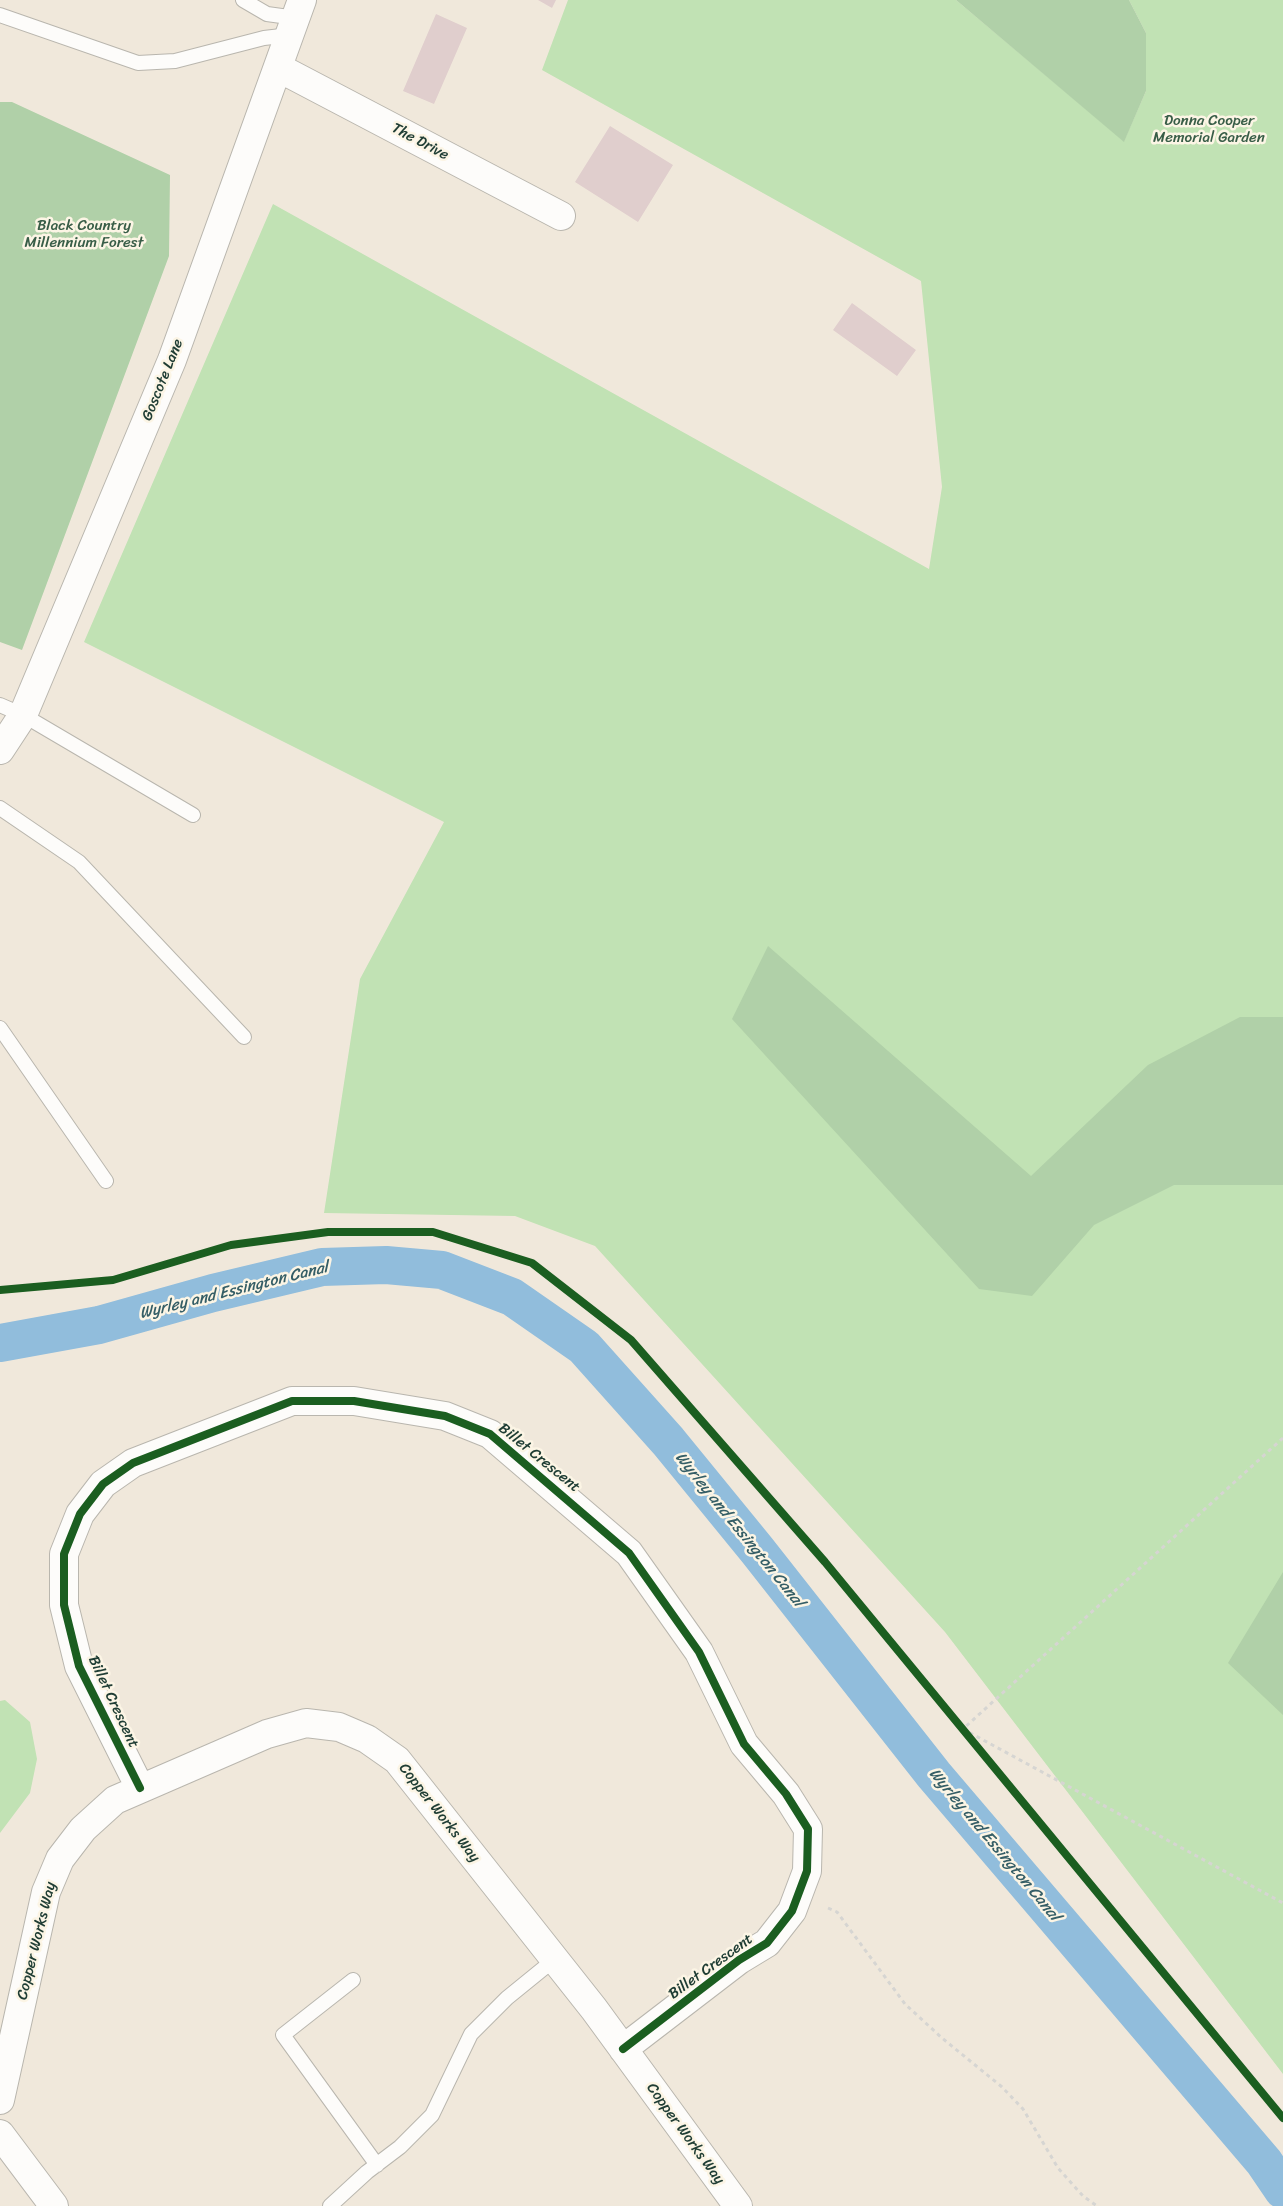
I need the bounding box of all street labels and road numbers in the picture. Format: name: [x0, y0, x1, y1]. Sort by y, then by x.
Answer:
street label: The Drive: [389, 120, 451, 164]
street label: Goscote Lane: [138, 337, 188, 423]
street label: Billet Crescent: [495, 1420, 583, 1496]
street label: Billet Crescent: [84, 1653, 142, 1751]
street label: Copper Works Way: [395, 1760, 483, 1866]
street label: Copper Works Way: [14, 1880, 60, 2002]
street label: Billet Crescent: [665, 1930, 757, 2004]
street label: Copper Works Way: [642, 2080, 728, 2188]

